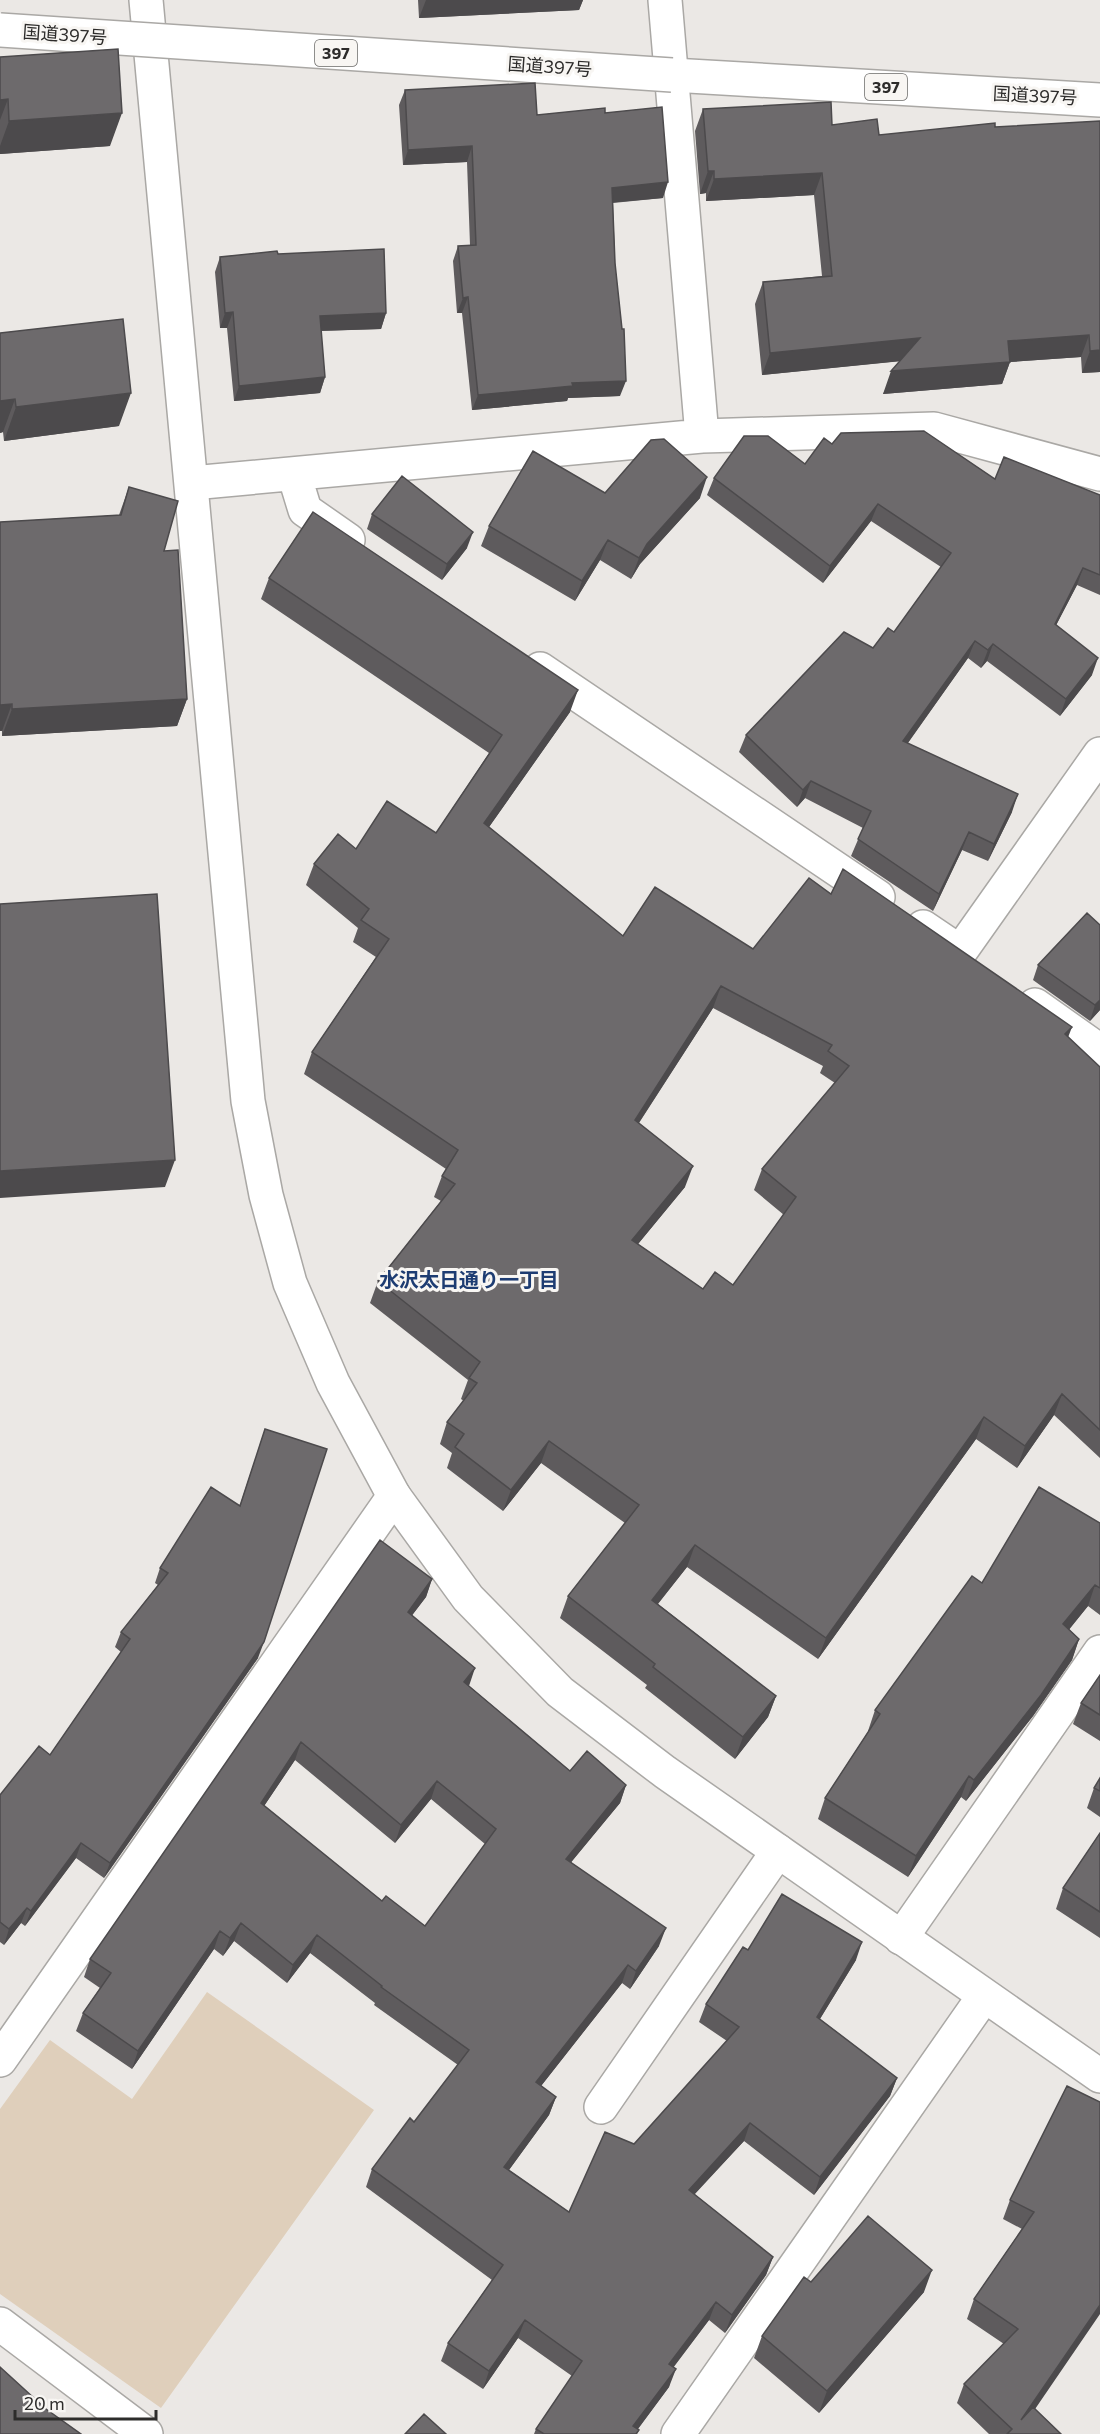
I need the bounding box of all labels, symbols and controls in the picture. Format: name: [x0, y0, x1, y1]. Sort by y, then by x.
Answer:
street label: 国道397号: [22, 20, 108, 48]
road number: 397: [315, 40, 357, 66]
street label: 国道397号: [507, 52, 593, 80]
road number: 397: [865, 74, 907, 100]
street label: 国道397号: [992, 82, 1078, 108]
district label: 水沢太日通り一丁目: [379, 1267, 559, 1291]
scale bar: [15, 2383, 156, 2421]
text: 20 m: [24, 2392, 65, 2414]

